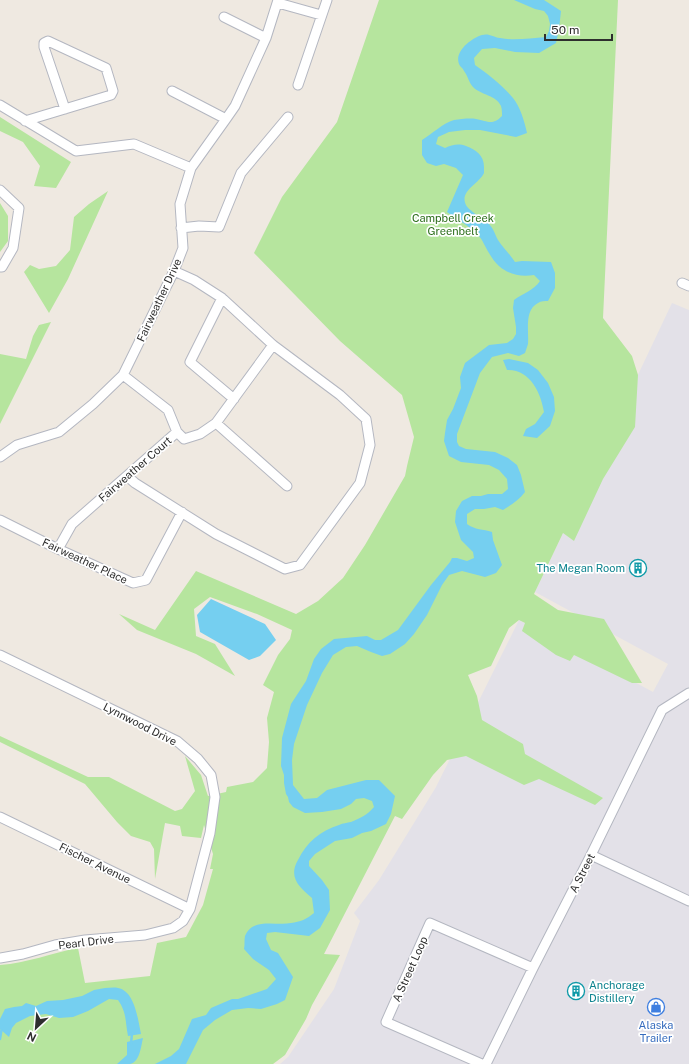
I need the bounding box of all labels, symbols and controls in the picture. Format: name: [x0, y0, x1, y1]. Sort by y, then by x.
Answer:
scale bar: [545, 16, 612, 42]
text: 50 m: [551, 23, 579, 37]
park label: Campbell Creek Greenbelt: [412, 212, 494, 237]
street label: Fairweather Drive: [134, 257, 184, 343]
street label: Fairweather Court: [96, 434, 174, 504]
street label: Fairweather Place: [41, 536, 129, 586]
building icon: The Megan Room: [628, 558, 648, 578]
place label: The Megan Room: [536, 562, 625, 574]
street label: Lynnwood Drive: [101, 700, 179, 748]
street label: Fischer Avenue: [57, 840, 133, 886]
street label: A Street: [567, 851, 597, 895]
street label: Pearl Drive: [58, 933, 114, 951]
street label: A Street Loop: [390, 934, 430, 1004]
place label: Anchorage Distillery: [589, 979, 645, 1004]
building icon: Anchorage Distillery: [566, 981, 586, 1001]
shop icon: Alaska Trailer: [646, 997, 666, 1017]
north arrow: [16, 1008, 56, 1048]
place label: Alaska Trailer: [639, 1019, 673, 1044]
text: N: [25, 1030, 38, 1044]

